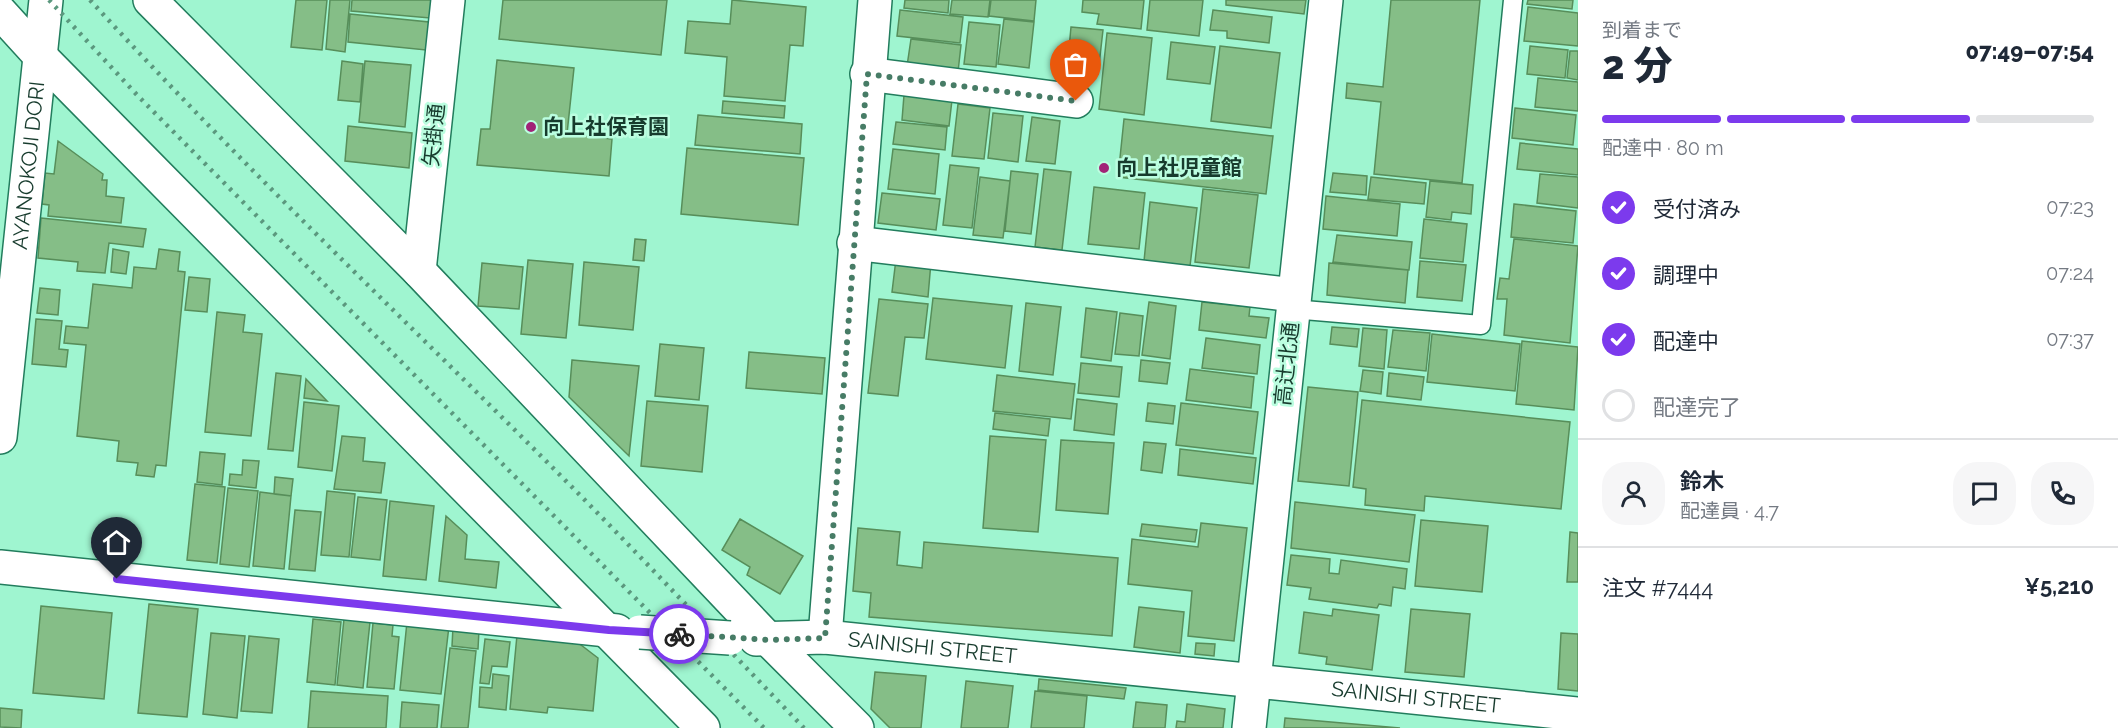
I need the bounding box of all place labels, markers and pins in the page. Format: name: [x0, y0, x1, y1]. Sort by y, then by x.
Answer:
pin: [1050, 39, 1101, 101]
place label: 向上社保育園: [543, 114, 669, 139]
marker: 向上社保育園: [524, 120, 538, 134]
place label: 向上社児童館: [1116, 155, 1242, 180]
marker: 向上社児童館: [1097, 161, 1111, 175]
pin: [91, 517, 142, 579]

